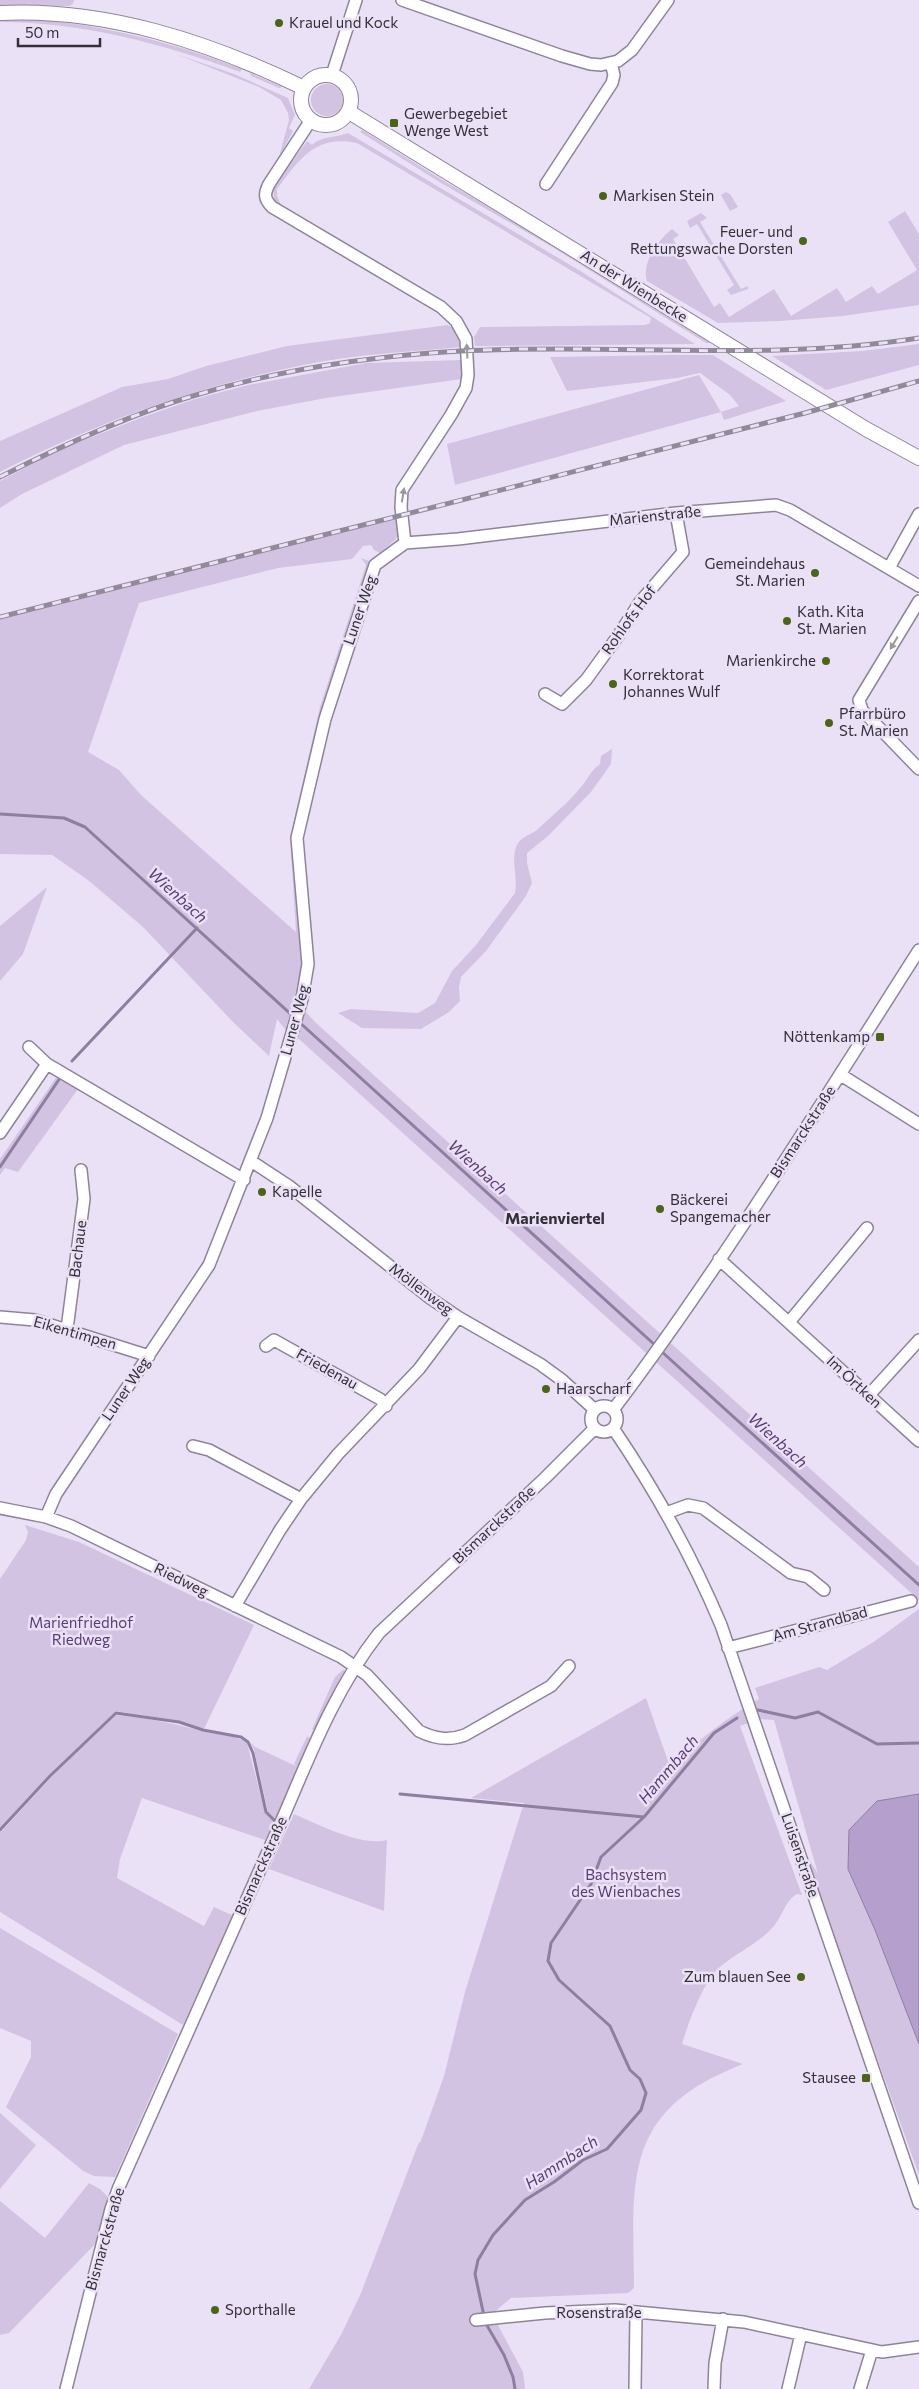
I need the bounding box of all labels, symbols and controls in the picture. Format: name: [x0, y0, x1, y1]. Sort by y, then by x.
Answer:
place label: Krauel und Kock: [289, 13, 398, 31]
scale bar: [18, 15, 100, 47]
marker: Krauel und Kock: [273, 17, 285, 29]
text: 50 m: [25, 23, 59, 41]
place label: Gewerbegebiet Wenge West: [404, 104, 508, 139]
marker: Gewerbegebiet Wenge West: [388, 117, 400, 129]
place label: Markisen Stein: [613, 186, 714, 204]
marker: Markisen Stein: [597, 190, 609, 202]
place label: Feuer- und Rettungswache Dorsten: [630, 222, 793, 257]
marker: Feuer- und Rettungswache Dorsten: [797, 235, 809, 247]
street label: An der Wienbecke: [578, 245, 691, 325]
one-way arrow: [462, 342, 470, 358]
one-way arrow: [399, 486, 407, 502]
street label: Marienstraße: [608, 501, 702, 529]
place label: Gemeindehaus St. Marien: [704, 554, 805, 589]
marker: Gemeindehaus St. Marien: [809, 567, 821, 579]
street label: Luner Weg: [339, 572, 379, 647]
street label: Rohlofs Hof: [597, 581, 659, 658]
place label: Kath. Kita St. Marien: [797, 602, 867, 637]
marker: Kath. Kita St. Marien: [781, 615, 793, 627]
one-way arrow: [889, 636, 898, 649]
place label: Marienkirche: [726, 651, 816, 669]
marker: Marienkirche: [820, 655, 832, 667]
place label: Korrektorat Johannes Wulf: [623, 665, 720, 700]
marker: Korrektorat Johannes Wulf: [607, 678, 619, 690]
place label: Pfarrbüro St. Marien: [839, 704, 909, 739]
marker: Pfarrbüro St. Marien: [823, 717, 835, 729]
water label: Wienbach: [145, 863, 212, 926]
street label: Luner Weg: [276, 982, 312, 1057]
place label: Nöttenkamp: [783, 1027, 870, 1045]
marker: Nöttenkamp: [874, 1031, 886, 1043]
street label: Bismarckstraße: [766, 1082, 839, 1181]
water label: Wienbach: [445, 1135, 512, 1198]
place label: Kapelle: [272, 1182, 322, 1200]
marker: Kapelle: [256, 1186, 268, 1198]
place label: Bäckerei Spangemacher: [670, 1190, 771, 1225]
marker: Bäckerei Spangemacher: [654, 1203, 666, 1215]
district label: Marienviertel: [505, 1208, 605, 1227]
street label: Bachaue: [65, 1219, 89, 1279]
street label: Möllenweg: [386, 1258, 457, 1318]
street label: Eikentimpen: [32, 1312, 119, 1352]
street label: Friedenau: [294, 1344, 361, 1392]
street label: Im Örtken: [823, 1351, 886, 1411]
street label: Luner Weg: [97, 1353, 153, 1424]
place label: Haarscharf: [556, 1379, 631, 1397]
marker: Haarscharf: [540, 1383, 552, 1395]
water label: Wienbach: [745, 1408, 812, 1471]
street label: Bismarckstraße: [448, 1481, 538, 1567]
street label: Riedweg: [151, 1558, 212, 1600]
street label: Am Strandbad: [770, 1602, 869, 1644]
park label: Marienfriedhof Riedweg: [29, 1613, 133, 1648]
water label: Hammbach: [634, 1731, 702, 1807]
street label: Luisenstraße: [778, 1810, 824, 1899]
street label: Bismarckstraße: [230, 1813, 290, 1918]
park label: Bachsystem des Wienbaches: [571, 1865, 681, 1900]
place label: Zum blauen See: [684, 1967, 791, 1985]
marker: Zum blauen See: [795, 1971, 807, 1983]
place label: Stausee: [802, 2068, 856, 2086]
marker: Stausee: [860, 2072, 872, 2084]
water label: Hammbach: [521, 2131, 601, 2192]
street label: Bismarckstraße: [81, 2185, 127, 2292]
place label: Sporthalle: [225, 2300, 296, 2318]
street label: Rosenstraße: [556, 2303, 642, 2321]
marker: Sporthalle: [209, 2304, 221, 2316]

